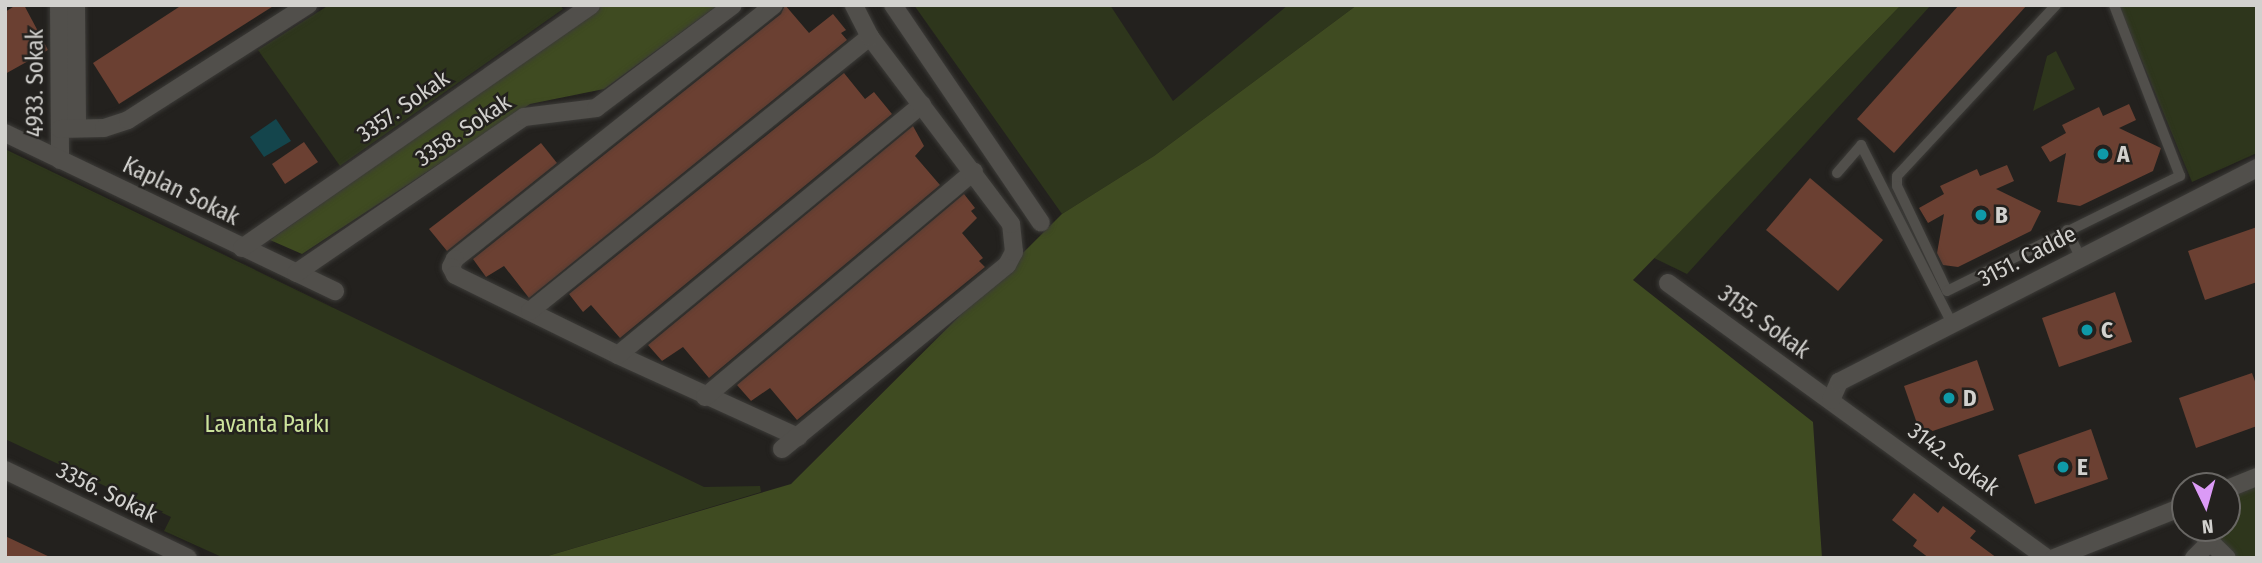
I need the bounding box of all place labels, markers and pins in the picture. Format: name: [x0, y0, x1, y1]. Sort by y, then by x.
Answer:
place label: A: [2117, 140, 2129, 168]
marker: A: [2095, 146, 2111, 162]
place label: B: [1995, 201, 2008, 229]
marker: B: [1973, 207, 1989, 223]
place label: C: [2101, 316, 2113, 344]
marker: C: [2079, 322, 2095, 338]
place label: D: [1963, 384, 1977, 412]
marker: D: [1941, 390, 1957, 406]
place label: E: [2077, 453, 2088, 481]
marker: E: [2055, 459, 2071, 475]

